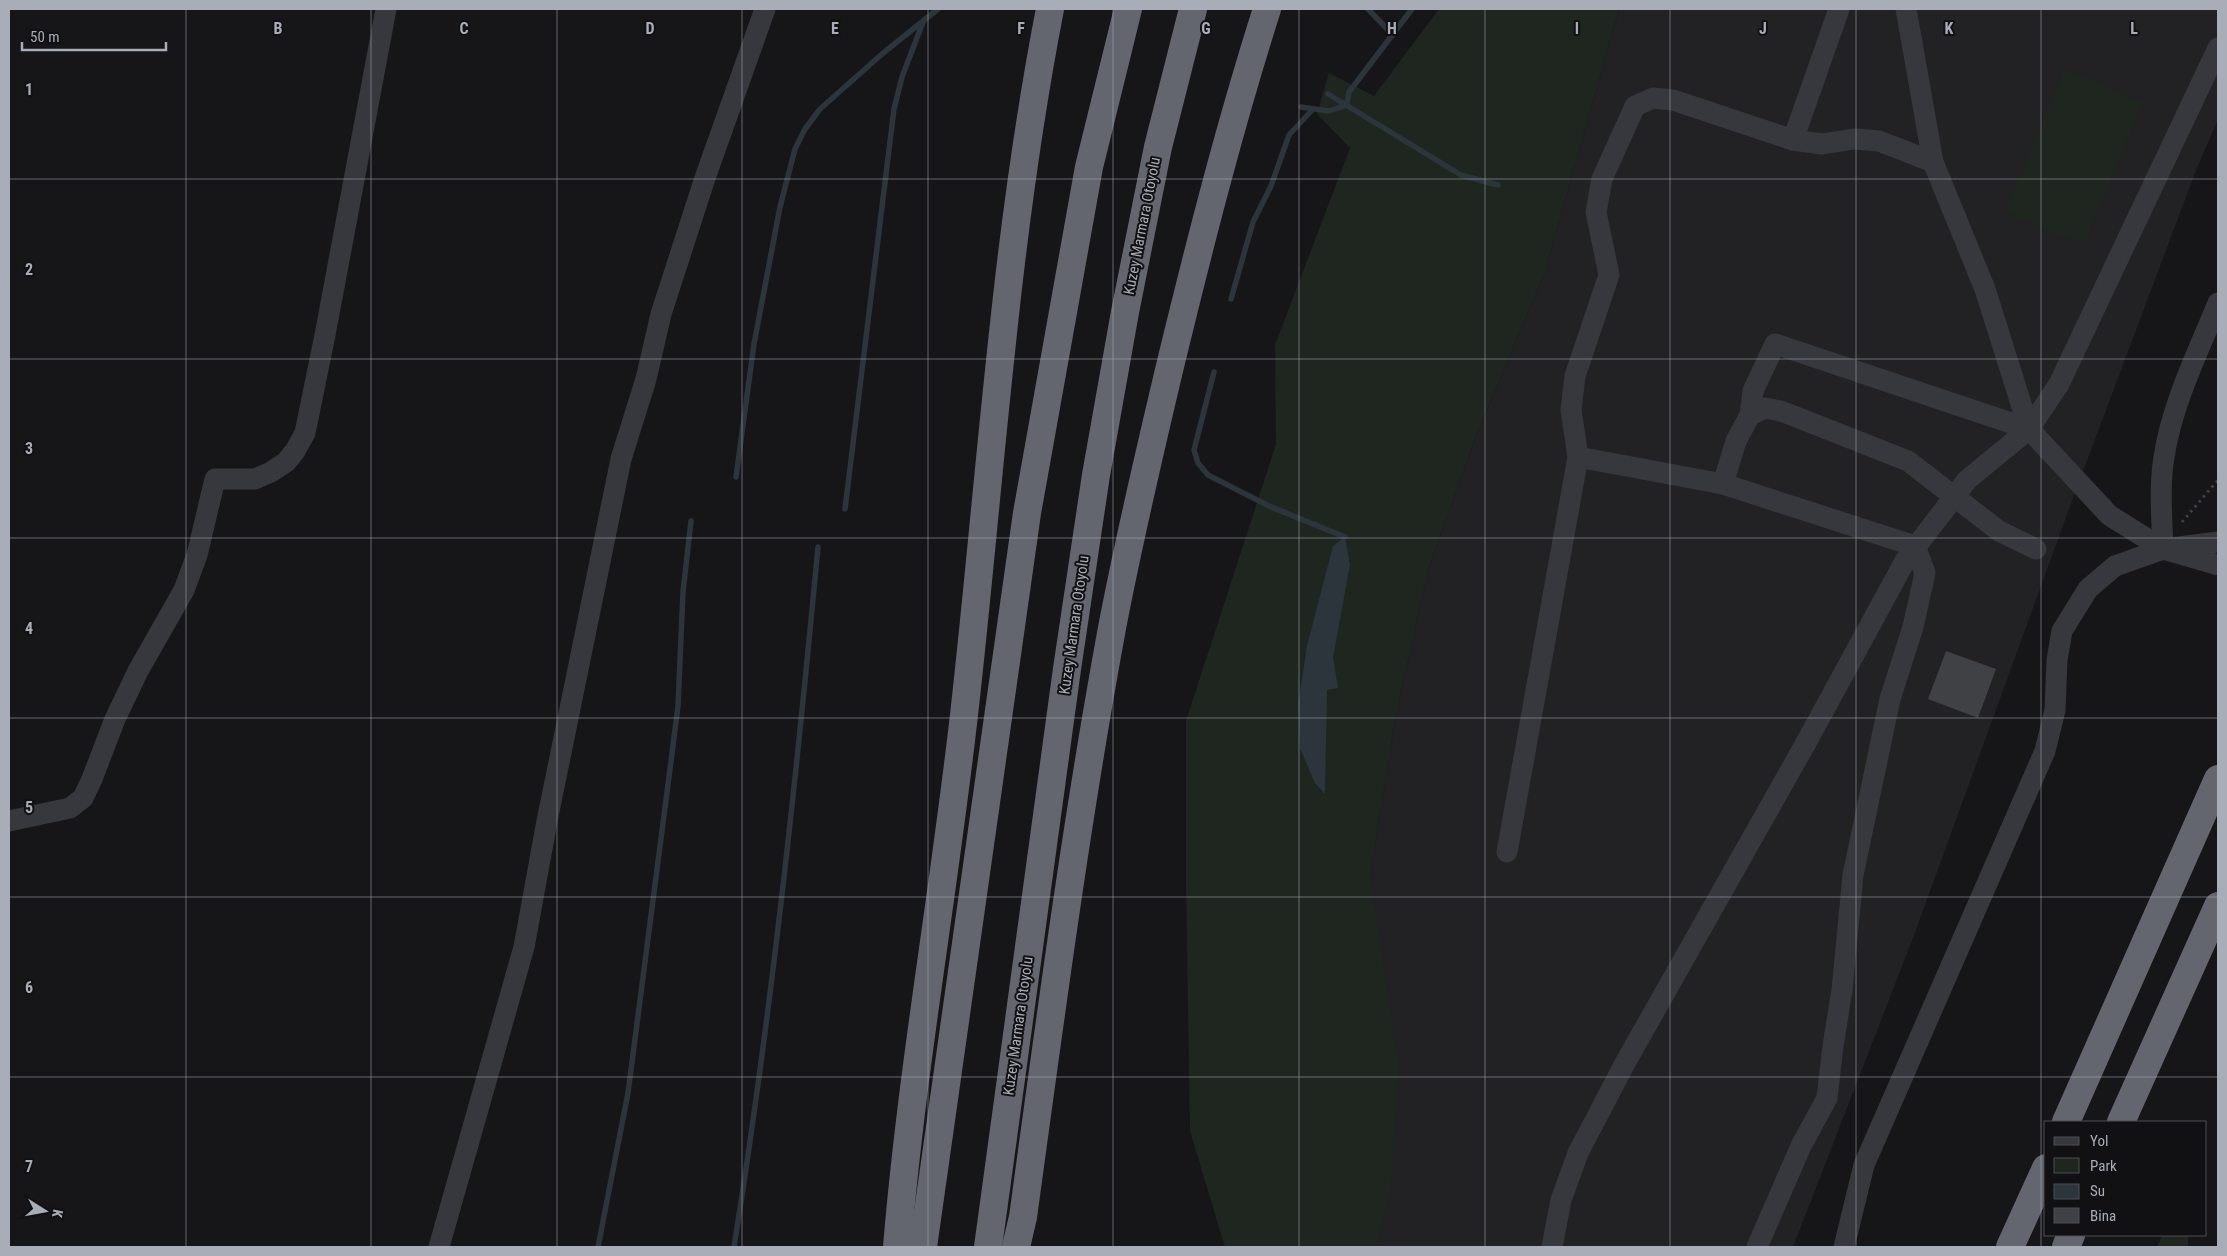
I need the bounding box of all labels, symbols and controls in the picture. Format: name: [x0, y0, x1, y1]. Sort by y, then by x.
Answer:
text: B: [274, 19, 283, 38]
text: C: [459, 19, 469, 38]
text: D: [645, 19, 655, 38]
text: E: [831, 19, 839, 38]
text: F: [1017, 19, 1025, 38]
text: G: [1201, 19, 1211, 38]
text: H: [1387, 19, 1397, 38]
text: I: [1575, 19, 1579, 38]
text: J: [1759, 19, 1767, 38]
text: K: [1945, 19, 1954, 38]
text: L: [2130, 19, 2138, 38]
scale bar: [22, 20, 166, 52]
text: 50 m: [30, 28, 60, 46]
text: 1: [25, 80, 33, 99]
street label: Kuzey Marmara Otoyolu: [1120, 156, 1164, 296]
text: 2: [25, 260, 33, 279]
text: 3: [25, 439, 33, 458]
street label: Kuzey Marmara Otoyolu: [1055, 554, 1093, 696]
text: 4: [25, 619, 33, 638]
text: 5: [25, 798, 33, 817]
street label: Kuzey Marmara Otoyolu: [999, 955, 1037, 1097]
text: 6: [25, 978, 33, 997]
legend: [2044, 1121, 2207, 1236]
text: Yol: [2090, 1132, 2108, 1150]
text: 7: [25, 1157, 33, 1176]
text: Park: [2090, 1157, 2117, 1175]
text: Su: [2090, 1182, 2105, 1200]
north arrow: [20, 1186, 70, 1236]
text: Bina: [2090, 1207, 2116, 1225]
text: K: [49, 1208, 66, 1219]

